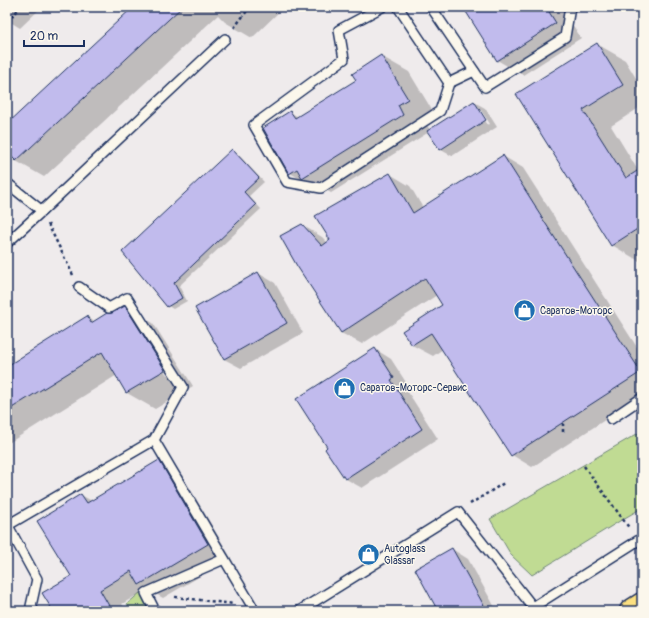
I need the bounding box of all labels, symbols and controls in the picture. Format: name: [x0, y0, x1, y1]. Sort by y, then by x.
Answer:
scale bar: [24, 22, 84, 48]
text: 20 m: [30, 29, 59, 44]
shop icon: Саратов-Моторс: [511, 298, 537, 324]
place label: Саратов-Моторс: [540, 305, 613, 317]
shop icon: Саратов-Моторс-Сервис: [332, 375, 358, 401]
place label: Саратов-Моторс-Сервис: [360, 382, 467, 394]
shop icon: Autoglass Glassar: [355, 542, 381, 568]
place label: Autoglass Glassar: [384, 543, 426, 567]

